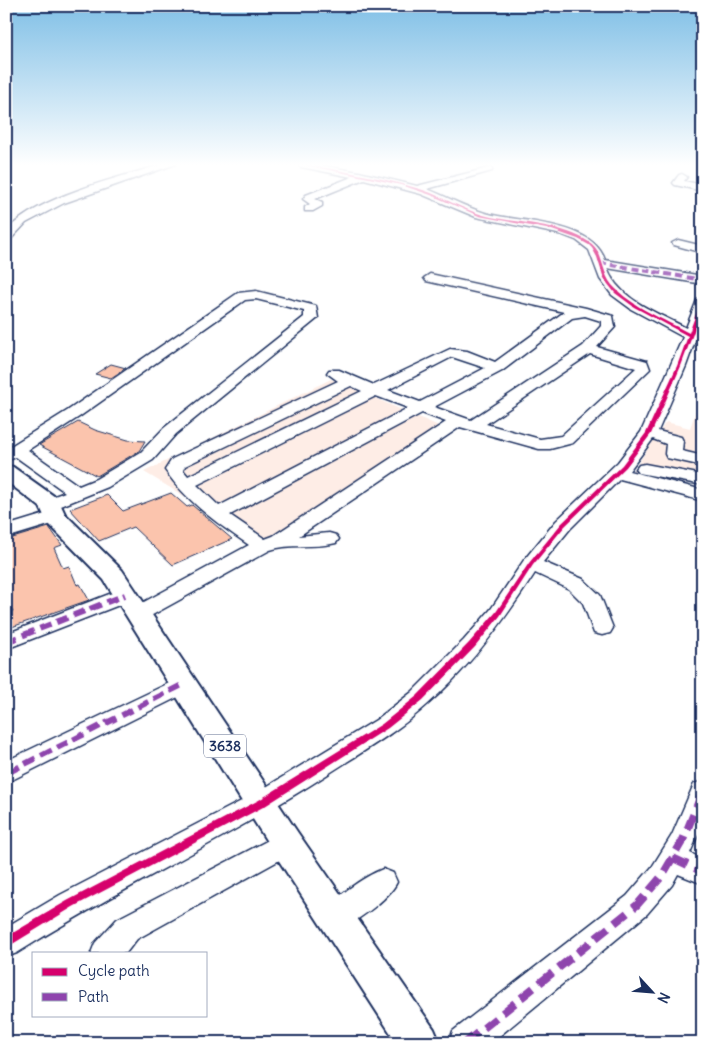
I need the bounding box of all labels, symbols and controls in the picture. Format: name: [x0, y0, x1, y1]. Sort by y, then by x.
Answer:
road number: 3638: [204, 734, 246, 758]
legend: [32, 952, 208, 1016]
text: Cycle path: [78, 961, 150, 980]
north arrow: [626, 966, 676, 1016]
text: Path: [78, 987, 109, 1006]
text: N: [653, 989, 674, 1006]

